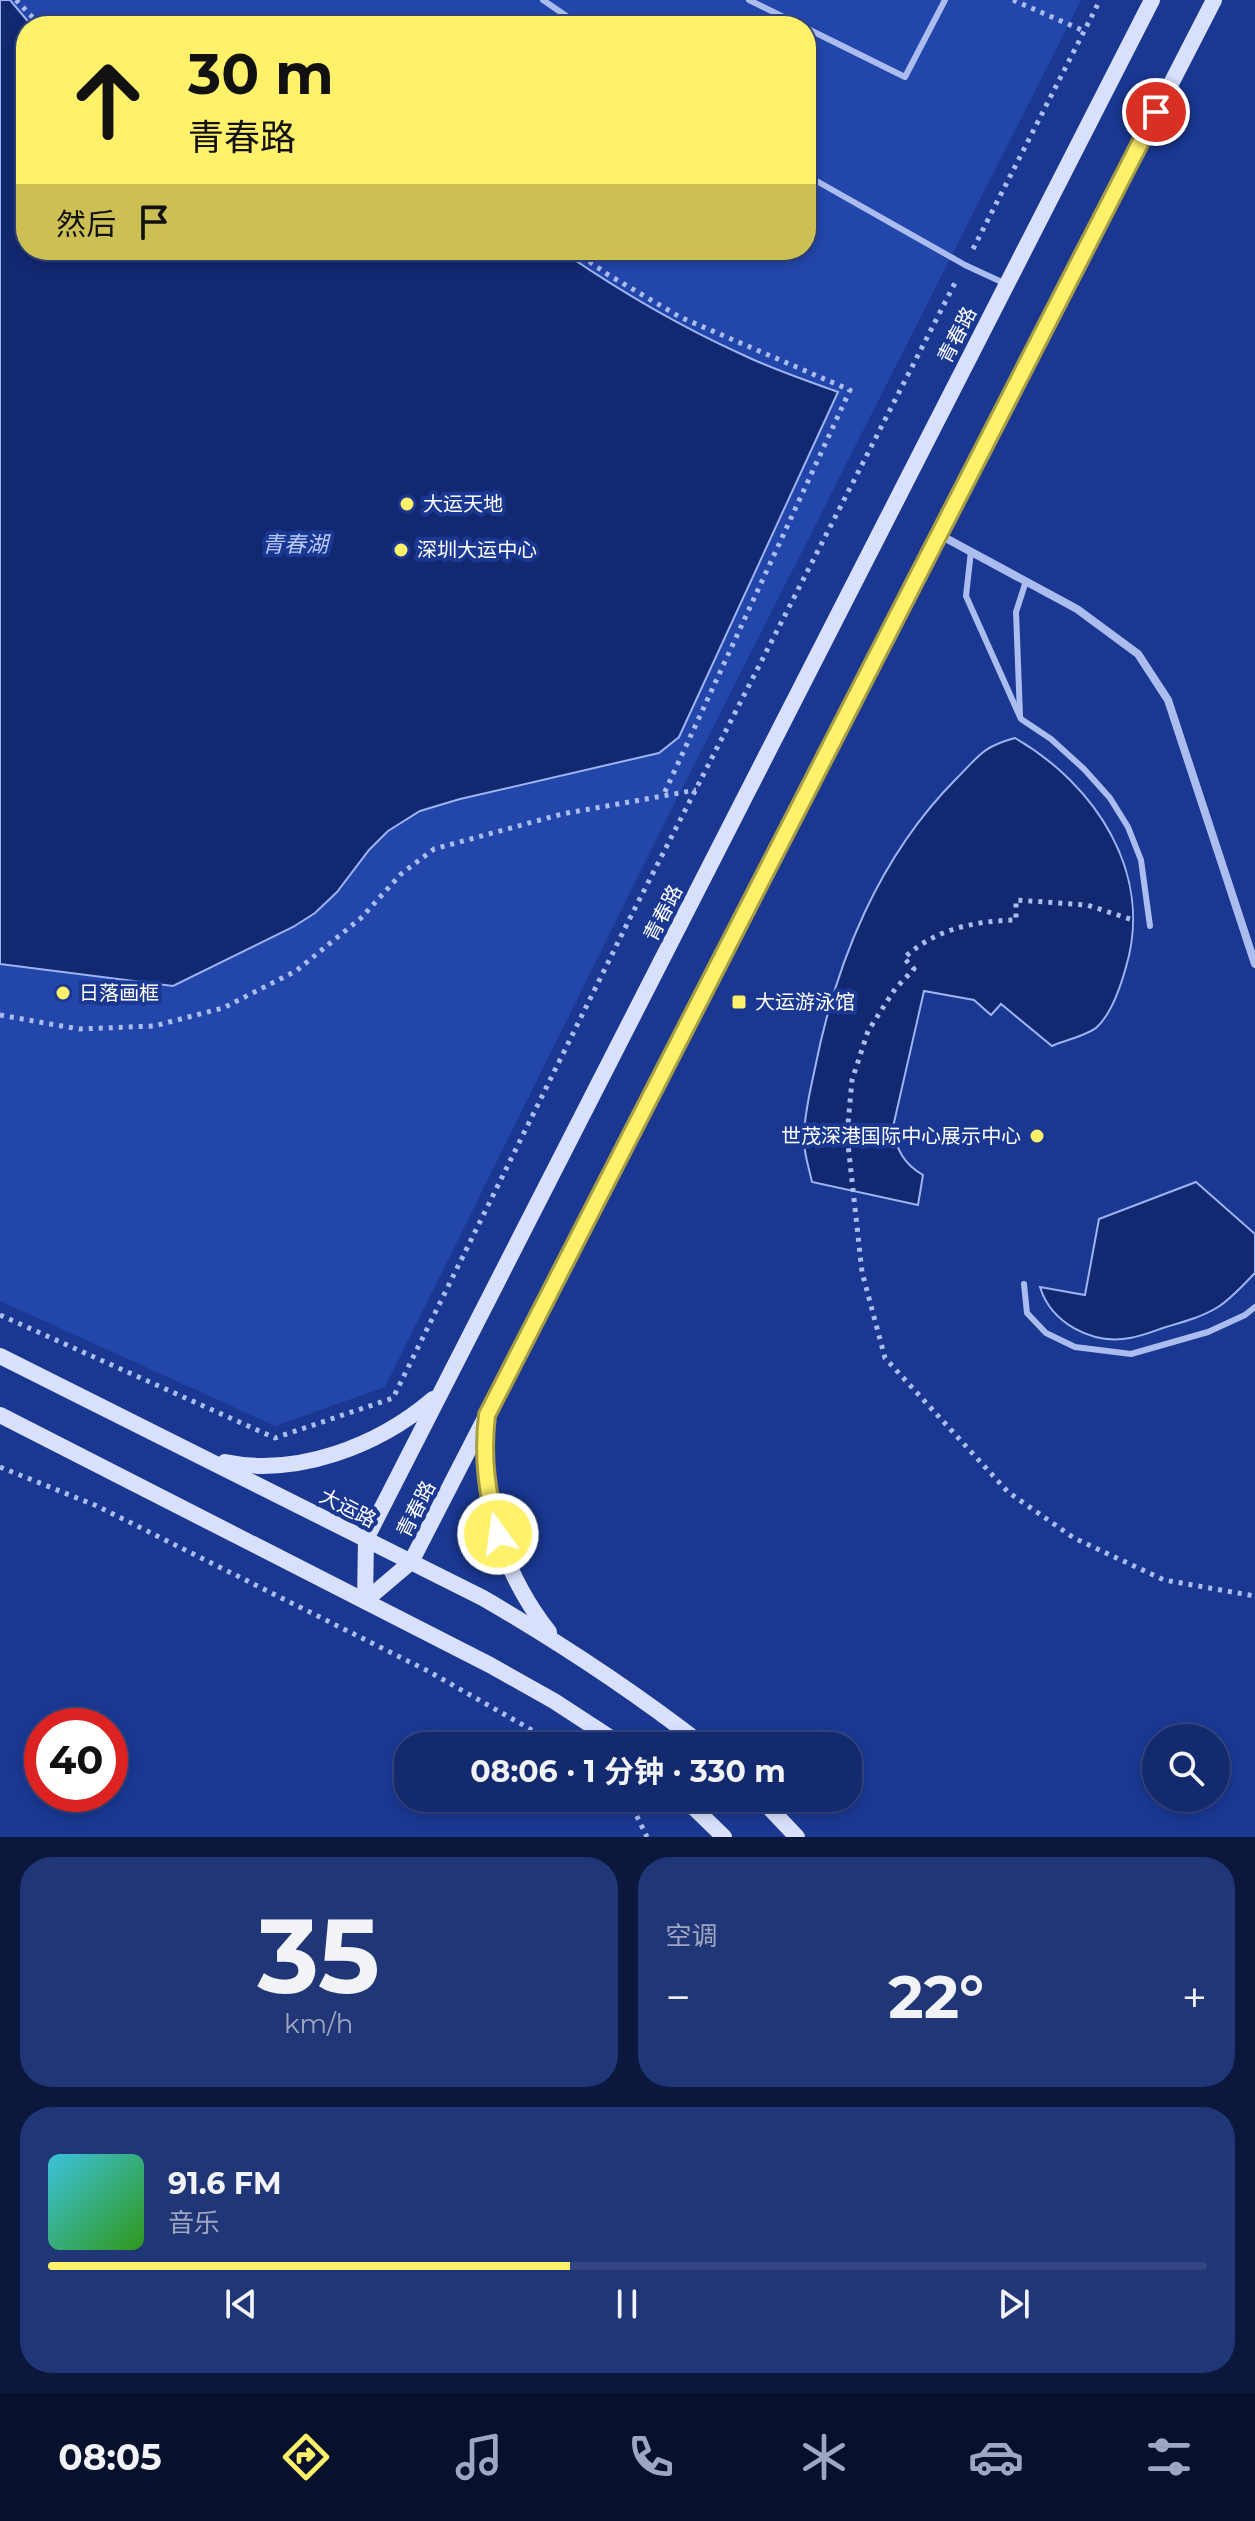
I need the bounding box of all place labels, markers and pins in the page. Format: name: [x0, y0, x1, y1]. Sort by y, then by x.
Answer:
pin: [1122, 78, 1190, 146]
place label: 大运天地: [423, 492, 503, 516]
marker: 大运天地: [398, 495, 416, 513]
place label: 深圳大运中心: [417, 538, 537, 562]
marker: 深圳大运中心: [392, 541, 410, 559]
place label: 日落画框: [79, 981, 159, 1005]
marker: 日落画框: [54, 984, 72, 1002]
place label: 大运游泳馆: [755, 990, 855, 1014]
marker: 大运游泳馆: [730, 993, 748, 1011]
place label: 世茂深港国际中心展示中心: [781, 1124, 1021, 1148]
marker: 世茂深港国际中心展示中心: [1028, 1127, 1046, 1145]

